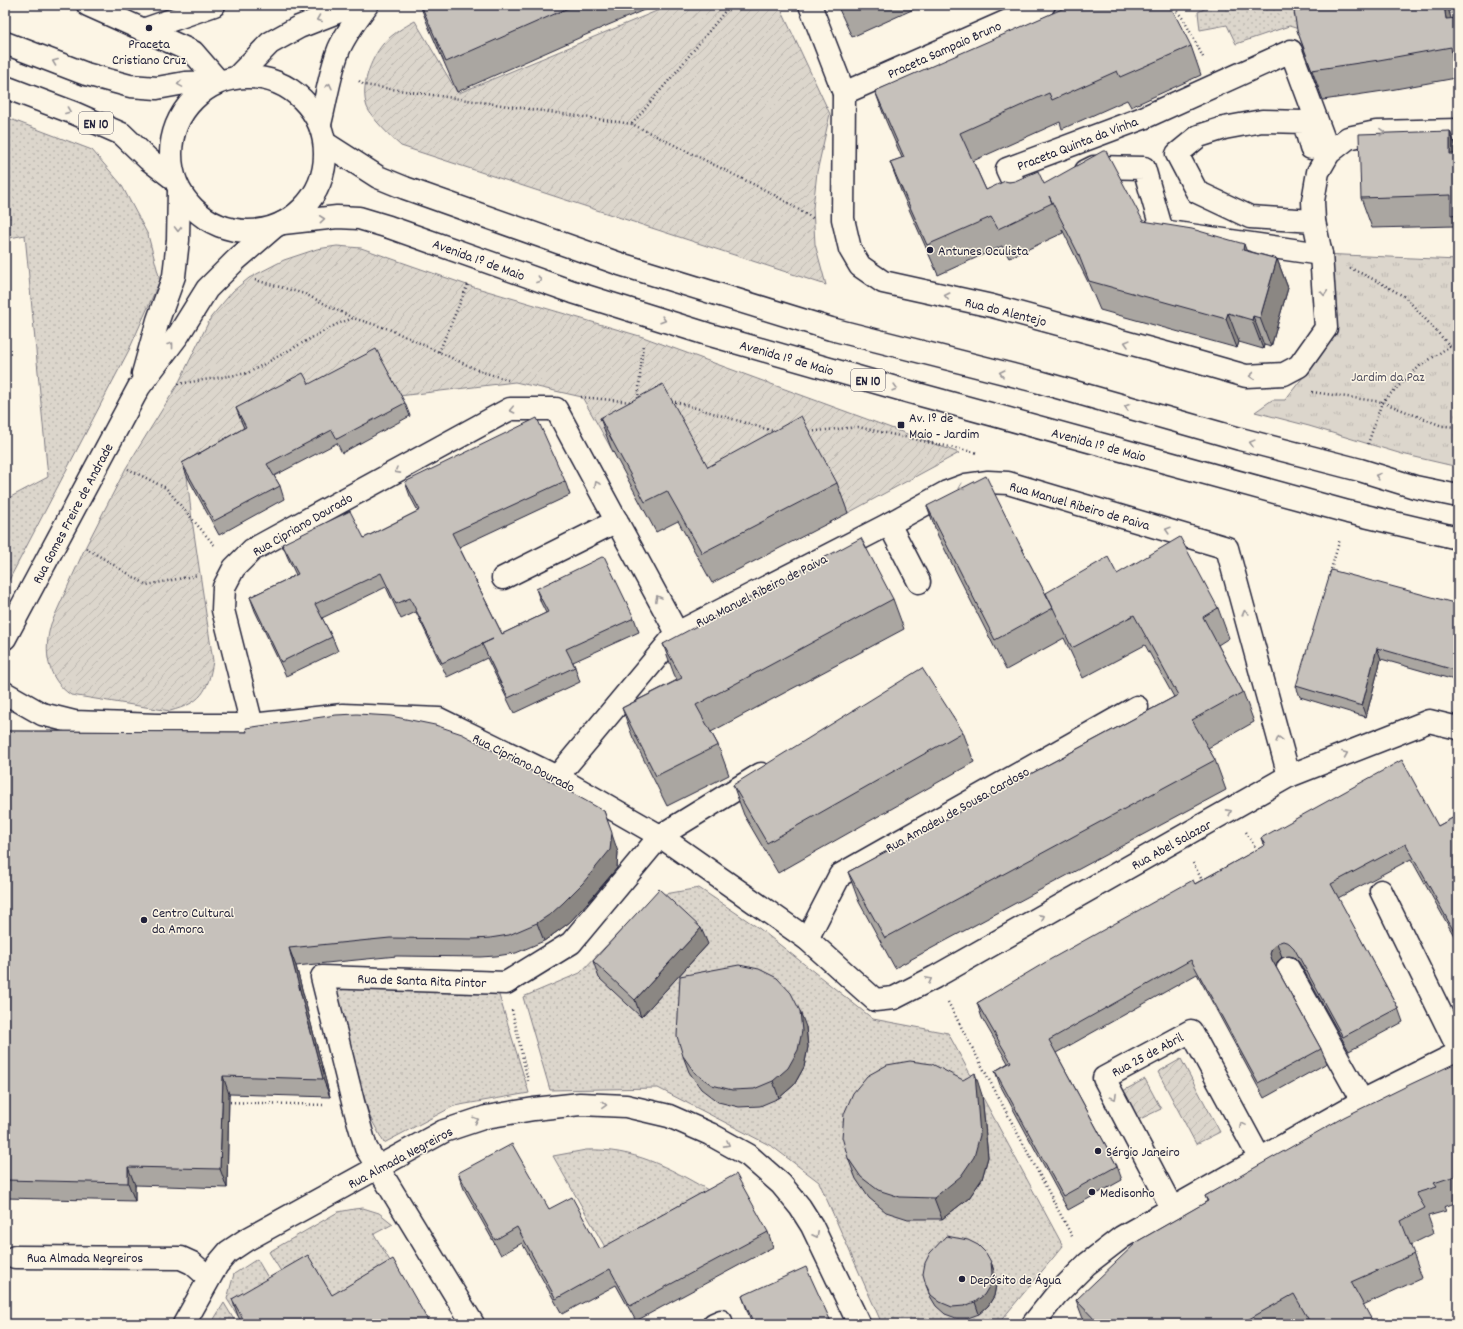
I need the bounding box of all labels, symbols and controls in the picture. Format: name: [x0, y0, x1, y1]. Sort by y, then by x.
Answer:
one-way arrow: [315, 15, 322, 23]
street label: Praceta Sampaio Bruno: [885, 17, 1005, 85]
marker: Praceta Cristiano Cruz: [144, 23, 154, 33]
place label: Praceta Cristiano Cruz: [112, 35, 187, 71]
one-way arrow: [51, 59, 58, 67]
one-way arrow: [177, 79, 183, 88]
one-way arrow: [325, 83, 333, 89]
one-way arrow: [64, 106, 71, 114]
road number: EN 10: [79, 112, 113, 134]
street label: Praceta Quinta da Vinha: [1014, 112, 1141, 177]
one-way arrow: [1379, 128, 1385, 136]
one-way arrow: [319, 215, 325, 224]
one-way arrow: [174, 226, 182, 232]
street label: Avenida 1º de Maio: [429, 235, 527, 287]
place label: Antunes Oculista: [938, 242, 1029, 262]
marker: Antunes Oculista: [925, 245, 935, 255]
one-way arrow: [535, 275, 542, 284]
one-way arrow: [1319, 290, 1328, 296]
one-way arrow: [944, 293, 950, 301]
street label: Rua do Alentejo: [963, 293, 1048, 333]
one-way arrow: [659, 315, 666, 324]
street label: Avenida 1º de Maio: [737, 336, 836, 382]
one-way arrow: [1124, 339, 1130, 347]
one-way arrow: [167, 342, 174, 349]
park label: Jardim da Paz: [1351, 368, 1425, 388]
road number: EN 10: [851, 369, 885, 391]
one-way arrow: [999, 369, 1005, 377]
one-way arrow: [1249, 371, 1255, 380]
one-way arrow: [891, 383, 898, 392]
one-way arrow: [1124, 403, 1131, 412]
one-way arrow: [508, 406, 515, 414]
place label: Av. 1º de Maio - Jardim: [909, 409, 979, 445]
marker: Av. 1º de Maio - Jardim: [896, 420, 906, 430]
street label: Avenida 1º de Maio: [1049, 424, 1148, 468]
one-way arrow: [1249, 439, 1256, 448]
street label: Rua Gomes Freire de Andrade: [28, 440, 119, 588]
one-way arrow: [394, 466, 401, 473]
one-way arrow: [1375, 472, 1382, 480]
street label: Rua Manuel Ribeiro de Paiva: [1007, 477, 1152, 537]
one-way arrow: [594, 481, 601, 488]
one-way arrow: [958, 482, 965, 491]
street label: Rua Cipriano Dourado: [249, 489, 357, 563]
one-way arrow: [1165, 526, 1172, 535]
street label: Rua Manuel Ribeiro de Paiva: [693, 550, 832, 634]
one-way arrow: [656, 595, 663, 602]
one-way arrow: [1241, 610, 1250, 617]
street label: Rua Cipriano Dourado: [468, 729, 578, 798]
one-way arrow: [1276, 735, 1284, 742]
one-way arrow: [1341, 751, 1348, 759]
street label: Rua Amadeu de Sousa Cardoso: [882, 763, 1034, 859]
one-way arrow: [1225, 809, 1232, 816]
street label: Rua Abel Salazar: [1128, 815, 1216, 876]
place label: Centro Cultural da Amora: [152, 904, 235, 940]
one-way arrow: [1038, 914, 1045, 921]
marker: Centro Cultural da Amora: [139, 915, 149, 925]
street label: Rua de Santa Rita Pintor: [357, 970, 488, 994]
one-way arrow: [925, 978, 932, 985]
street label: Rua 25 de Abril: [1108, 1028, 1188, 1083]
one-way arrow: [1109, 1093, 1117, 1100]
one-way arrow: [601, 1101, 607, 1110]
one-way arrow: [472, 1116, 479, 1125]
one-way arrow: [1239, 1122, 1246, 1129]
street label: Rua Almada Negreiros: [345, 1123, 457, 1195]
one-way arrow: [723, 1139, 730, 1146]
place label: Sérgio Janeiro: [1106, 1143, 1180, 1163]
marker: Sérgio Janeiro: [1093, 1146, 1103, 1156]
place label: Medisonho: [1100, 1184, 1155, 1204]
marker: Medisonho: [1087, 1187, 1097, 1197]
one-way arrow: [811, 1231, 819, 1238]
street label: Rua Almada Negreiros: [27, 1249, 143, 1269]
place label: Depósito de Água: [970, 1271, 1061, 1291]
marker: Depósito de Água: [957, 1274, 967, 1284]

